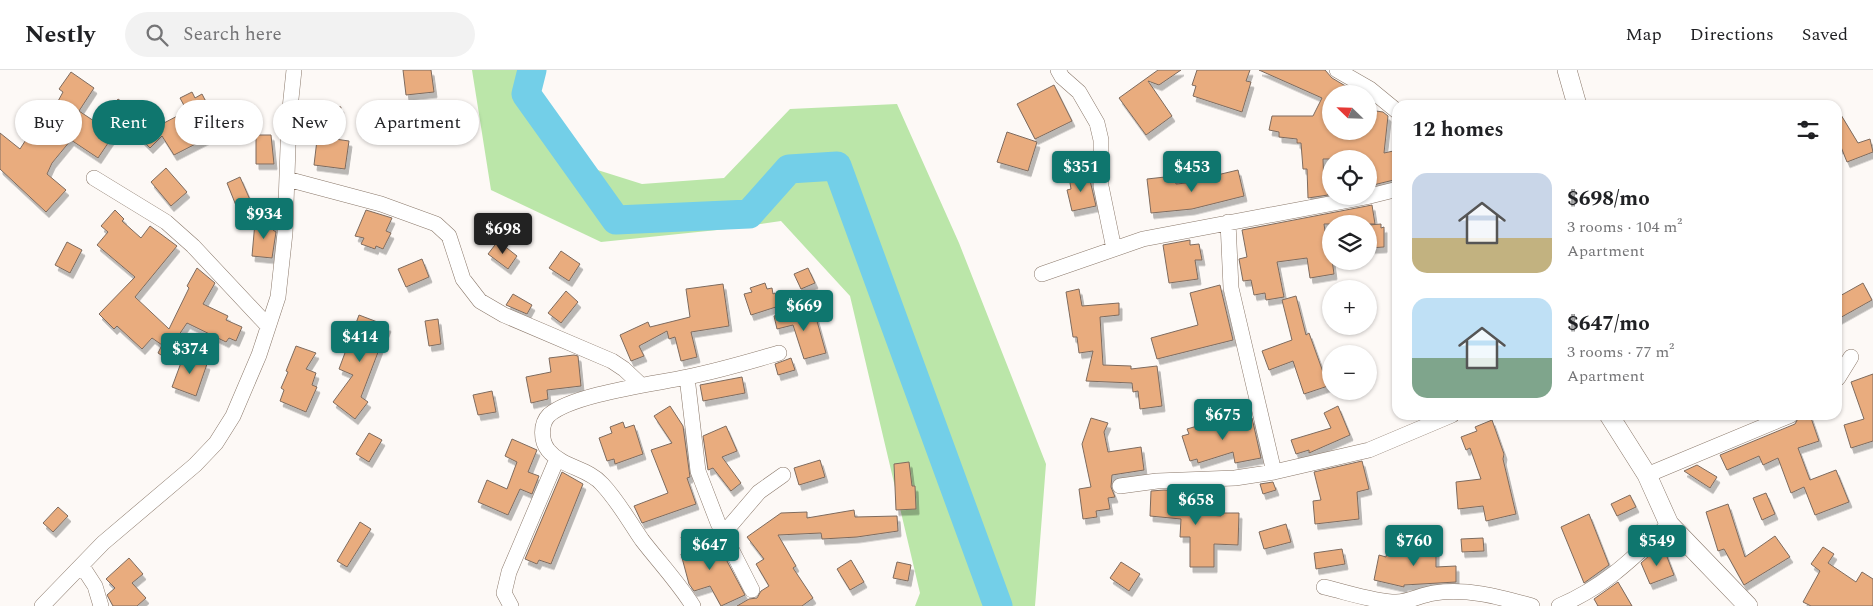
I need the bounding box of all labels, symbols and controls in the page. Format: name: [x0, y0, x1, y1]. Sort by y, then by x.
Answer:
search box: [125, 12, 475, 57]
text: Nestly: [25, 17, 95, 53]
text: Search here: [183, 20, 282, 49]
icon: search: [143, 21, 171, 49]
text: Map: [1626, 21, 1662, 48]
text: Directions: [1690, 21, 1774, 48]
text: Saved: [1802, 21, 1848, 48]
north arrow: [1322, 85, 1378, 140]
map controls: [1322, 85, 1377, 400]
chip: Buy: [15, 100, 82, 145]
chip: Rent: [92, 100, 165, 145]
chip: Filters: [175, 100, 263, 145]
chip: New: [273, 100, 346, 145]
chip: Apartment: [356, 100, 479, 145]
text: 12 homes: [1412, 114, 1504, 146]
icon: filters: [1794, 116, 1822, 144]
pin: $351: [1051, 150, 1111, 193]
pin: $453: [1162, 150, 1222, 193]
button: locate: [1322, 150, 1377, 205]
text: $351: [1063, 155, 1099, 179]
text: $453: [1174, 155, 1210, 179]
text: $698/mo: [1567, 183, 1650, 215]
icon: home: [1452, 193, 1512, 253]
pin: $934: [234, 198, 294, 240]
text: $934: [246, 202, 282, 226]
pin: $698: [473, 212, 533, 255]
button: layers: [1322, 215, 1377, 270]
text: 3 rooms · 104 m²: [1567, 215, 1682, 239]
text: $698: [485, 217, 521, 241]
text: Apartment: [1567, 239, 1645, 263]
button: +: [1322, 280, 1377, 335]
pin: $669: [774, 290, 834, 332]
text: $669: [786, 294, 822, 318]
text: $647/mo: [1567, 308, 1650, 340]
icon: home: [1452, 318, 1512, 378]
pin: $414: [330, 320, 390, 363]
text: $414: [342, 325, 378, 349]
pin: $374: [160, 332, 220, 375]
text: $374: [172, 337, 208, 361]
text: 3 rooms · 77 m²: [1567, 340, 1674, 364]
button: −: [1322, 345, 1377, 400]
text: Apartment: [1567, 364, 1645, 388]
pin: $675: [1193, 398, 1253, 441]
text: $675: [1205, 403, 1241, 427]
pin: $658: [1166, 484, 1226, 526]
text: $658: [1178, 488, 1214, 512]
pin: $760: [1384, 524, 1444, 567]
pin: $549: [1627, 524, 1687, 567]
pin: $647: [680, 528, 740, 571]
text: $760: [1396, 529, 1432, 553]
text: $549: [1639, 529, 1675, 553]
text: $647: [692, 533, 728, 557]

